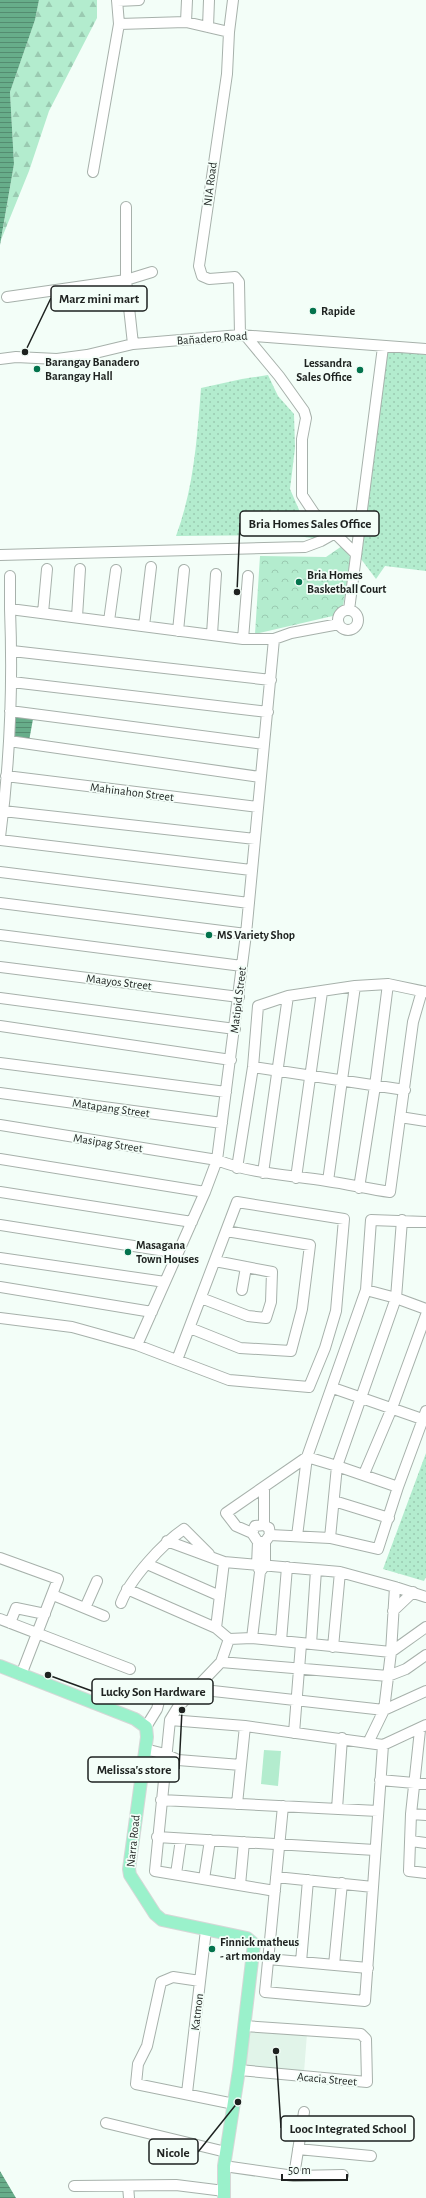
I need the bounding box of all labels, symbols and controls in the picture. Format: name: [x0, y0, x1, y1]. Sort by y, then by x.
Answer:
street label: NIA Road: [201, 161, 219, 207]
callout: Marz mini mart: [51, 286, 147, 311]
text: Marz mini mart: [59, 293, 140, 306]
place label: Rapide: [321, 305, 355, 317]
marker: Rapide: [308, 306, 318, 316]
street label: Bañadero Road: [176, 330, 248, 346]
place label: Barangay Banadero Barangay Hall: [45, 356, 139, 383]
place label: Lessandra Sales Office: [296, 357, 352, 383]
marker: Barangay Banadero Barangay Hall: [32, 364, 42, 374]
marker: Lessandra Sales Office: [355, 365, 365, 375]
callout: Bria Homes Sales Office: [240, 511, 379, 536]
text: Bria Homes Sales Office: [249, 518, 371, 531]
place label: Bria Homes Basketball Court: [307, 569, 386, 595]
marker: Bria Homes Basketball Court: [294, 577, 304, 587]
street label: Mahinahon Street: [89, 781, 175, 803]
place label: MS Variety Shop: [217, 929, 295, 942]
marker: MS Variety Shop: [204, 930, 214, 940]
street label: Matipid Street: [228, 966, 248, 1034]
street label: Maayos Street: [85, 972, 153, 993]
street label: Matapang Street: [72, 1097, 151, 1119]
street label: Masipag Street: [73, 1132, 144, 1154]
place label: Masagana Town Houses: [136, 1239, 199, 1265]
marker: Masagana Town Houses: [123, 1247, 133, 1257]
callout: Lucky Son Hardware: [92, 1679, 213, 1704]
text: Lucky Son Hardware: [100, 1686, 206, 1699]
callout: Melissa's store: [88, 1757, 179, 1782]
text: Melissa's store: [97, 1764, 171, 1777]
street label: Narra Road: [124, 1814, 142, 1868]
place label: Finnick matheus - art monday: [220, 1936, 300, 1963]
marker: Finnick matheus - art monday: [207, 1944, 217, 1954]
street label: Katmon: [189, 1993, 205, 2031]
street label: Acacia Street: [297, 2070, 358, 2088]
callout: Looc Integrated School: [281, 2116, 414, 2141]
text: Looc Integrated School: [289, 2123, 407, 2136]
callout: Nicole: [149, 2139, 198, 2164]
text: Nicole: [156, 2147, 190, 2160]
scale bar: [282, 2156, 347, 2182]
text: 50 m: [288, 2164, 311, 2176]

